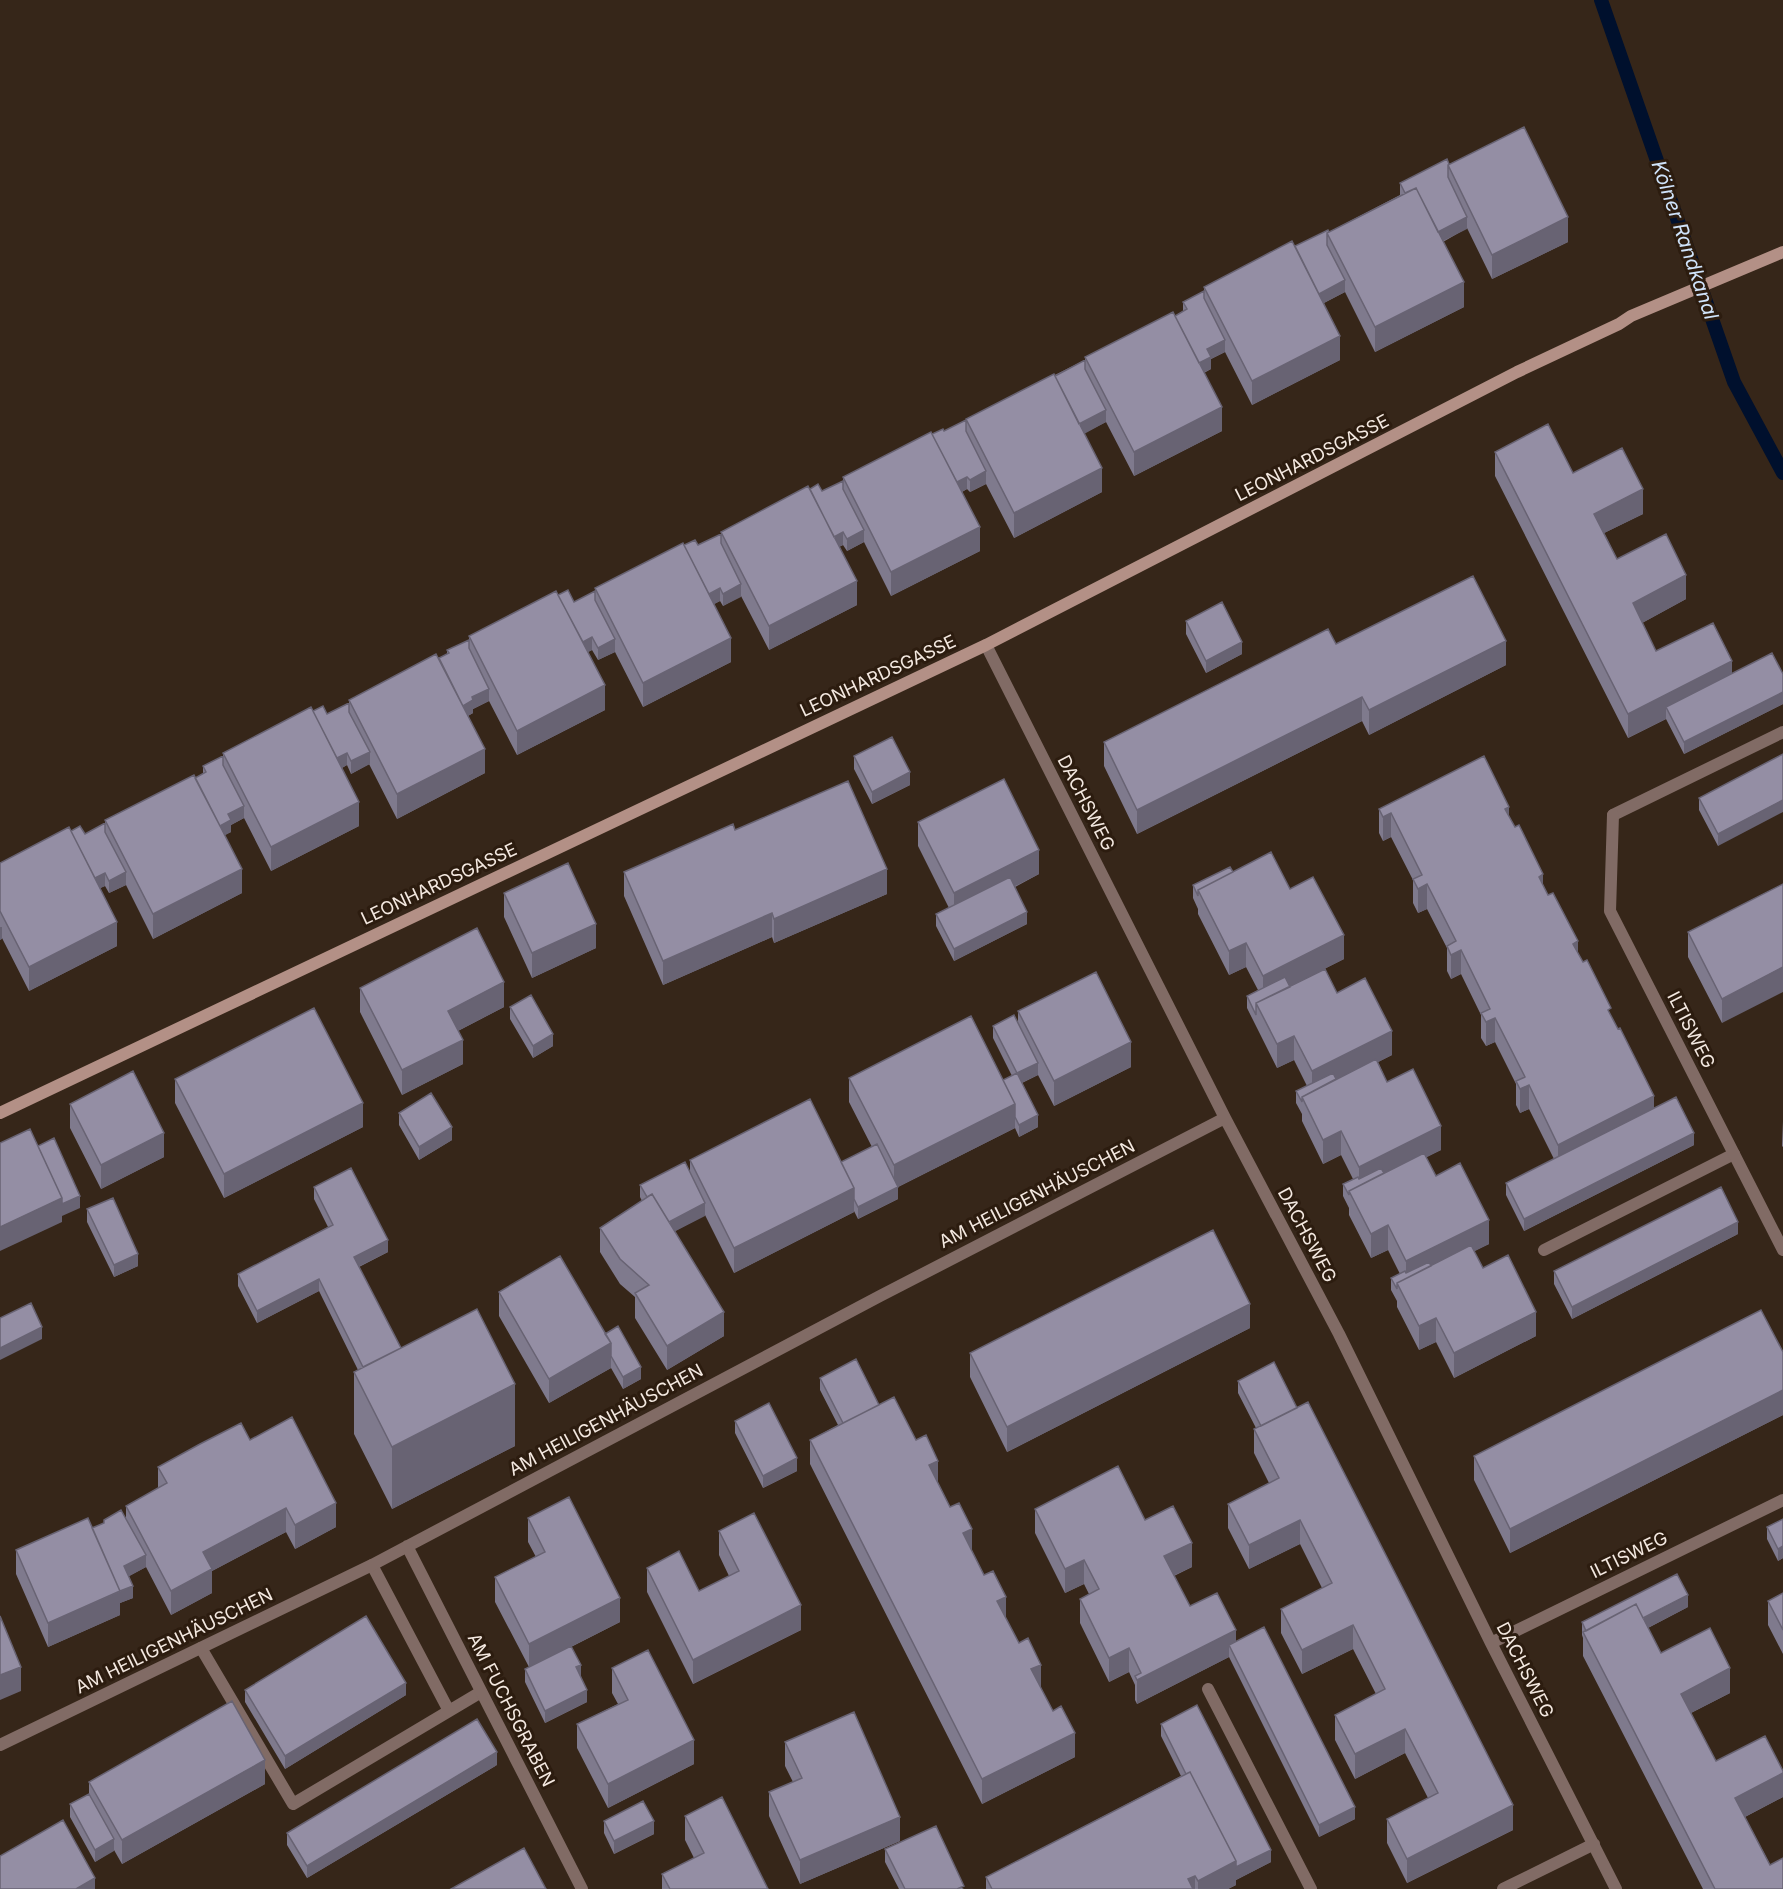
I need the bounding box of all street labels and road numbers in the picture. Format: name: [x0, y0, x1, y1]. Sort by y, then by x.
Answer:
street label: LEONHARDSGASSE: [1231, 410, 1392, 505]
street label: LEONHARDSGASSE: [796, 630, 959, 721]
street label: DACHSWEG: [1053, 752, 1119, 854]
street label: LEONHARDSGASSE: [357, 838, 520, 929]
street label: ILTISWEG: [1663, 988, 1720, 1072]
street label: AM HEILIGENHÄUSCHEN: [935, 1134, 1138, 1252]
street label: DACHSWEG: [1274, 1184, 1341, 1286]
street label: AM HEILIGENHÄUSCHEN: [505, 1358, 706, 1480]
street label: ILTISWEG: [1587, 1527, 1671, 1582]
street label: AM HEILIGENHÄUSCHEN: [71, 1583, 276, 1698]
street label: DACHSWEG: [1492, 1619, 1558, 1721]
street label: AM FUCHSGRABEN: [464, 1630, 559, 1790]

